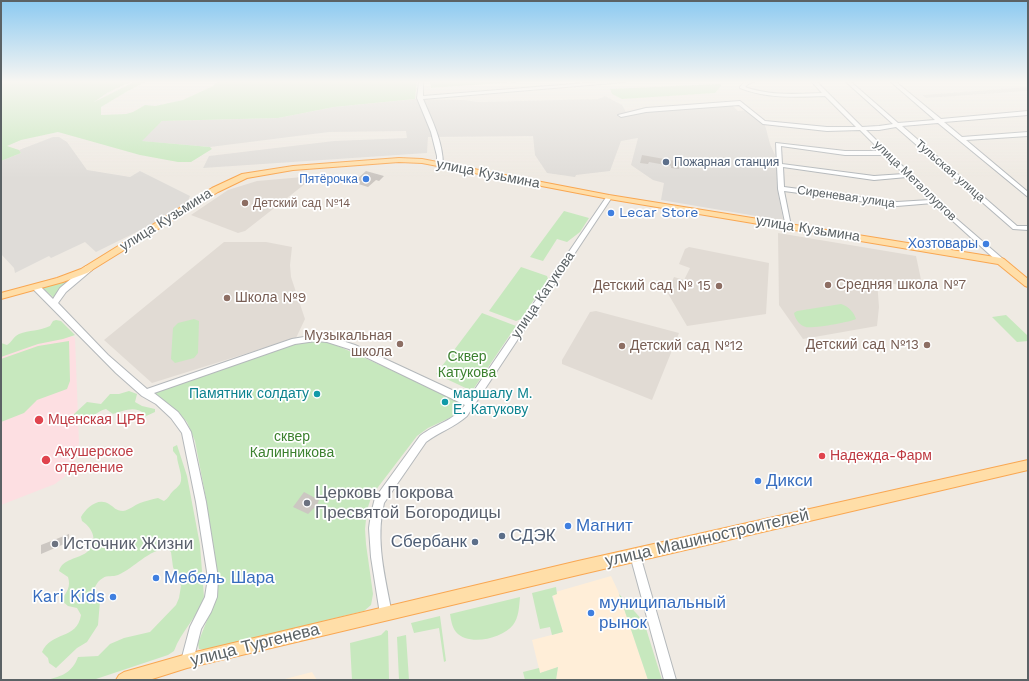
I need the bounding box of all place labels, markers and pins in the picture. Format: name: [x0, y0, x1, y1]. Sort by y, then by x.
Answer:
place label: Пожарная станция: [674, 155, 779, 169]
marker: Пожарная станция: [661, 157, 671, 167]
place label: Пятёрочка: [299, 172, 358, 186]
marker: Пятёрочка: [361, 174, 371, 184]
place label: Детский сад №14: [253, 196, 350, 210]
marker: Детский сад №14: [240, 198, 250, 208]
place label: Lecar Store: [619, 205, 698, 221]
marker: Lecar Store: [606, 208, 616, 218]
place label: Хозтовары: [908, 236, 978, 252]
marker: Хозтовары: [981, 239, 991, 249]
place label: Средняя школа №7: [836, 277, 966, 293]
place label: Детский сад № 15: [593, 278, 711, 294]
marker: Средняя школа №7: [823, 280, 833, 290]
marker: Детский сад № 15: [714, 281, 724, 291]
place label: Школа №9: [235, 290, 306, 306]
marker: Школа №9: [222, 293, 232, 303]
place label: Музыкальная школа: [304, 328, 392, 360]
place label: Детский сад №13: [806, 337, 919, 353]
place label: Детский сад №12: [630, 338, 743, 354]
marker: Музыкальная школа: [395, 339, 405, 349]
marker: Детский сад №13: [922, 340, 932, 350]
marker: Детский сад №12: [617, 341, 627, 351]
place label: Памятник солдату: [189, 386, 309, 402]
place label: маршалу М. Е. Катукову: [453, 386, 533, 418]
marker: Памятник солдату: [312, 389, 322, 399]
marker: маршалу М. Е. Катукову: [440, 397, 450, 407]
place label: Мценская ЦРБ: [48, 412, 145, 428]
marker: Мценская ЦРБ: [33, 414, 45, 426]
place label: Акушерское отделение: [55, 444, 133, 476]
place label: Надежда-Фарм: [830, 448, 932, 464]
marker: Надежда-Фарм: [817, 451, 827, 461]
marker: Акушерское отделение: [40, 454, 52, 466]
place label: Дикси: [766, 471, 813, 491]
marker: Дикси: [753, 476, 763, 486]
place label: Церковь Покрова Пресвятой Богородицы: [315, 483, 501, 523]
marker: Церковь Покрова Пресвятой Богородицы: [302, 498, 312, 508]
place label: Магнит: [576, 516, 633, 536]
marker: Магнит: [563, 521, 573, 531]
place label: СДЭК: [510, 526, 556, 546]
marker: СДЭК: [497, 531, 507, 541]
place label: Сбербанк: [391, 532, 467, 552]
place label: Источник Жизни: [63, 534, 193, 554]
marker: Сбербанк: [470, 537, 480, 547]
marker: Источник Жизни: [50, 539, 60, 549]
place label: Мебель Шара: [164, 568, 275, 588]
marker: Мебель Шара: [151, 573, 161, 583]
place label: Kari Kids: [32, 587, 105, 607]
marker: Kari Kids: [108, 592, 118, 602]
place label: муниципальный рынок: [599, 593, 726, 633]
marker: муниципальный рынок: [586, 608, 596, 618]

